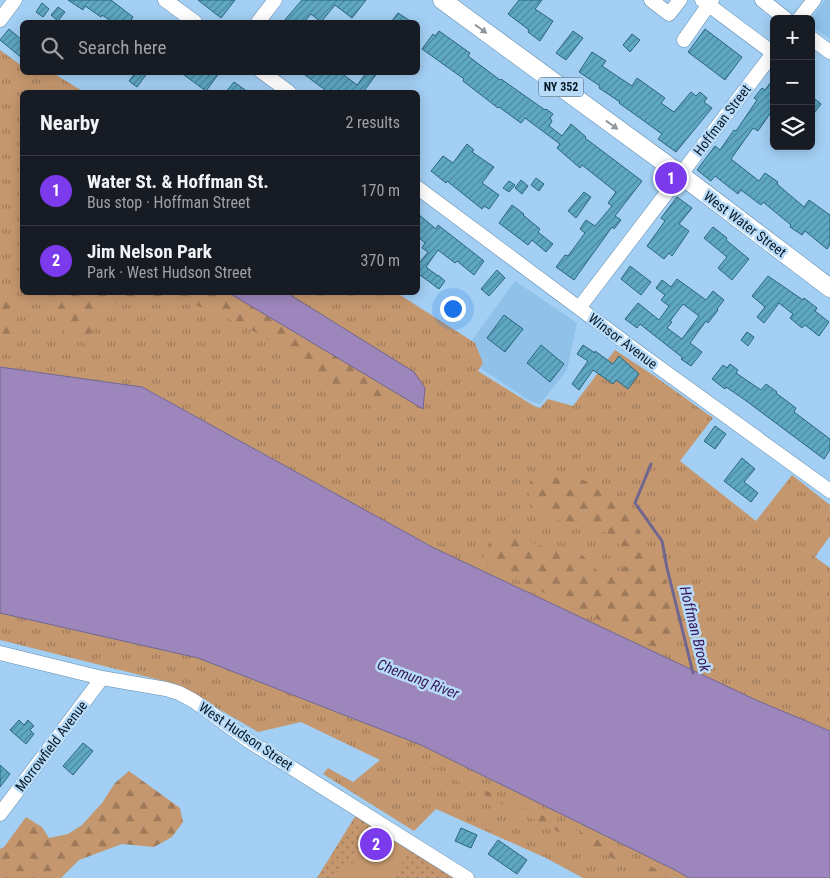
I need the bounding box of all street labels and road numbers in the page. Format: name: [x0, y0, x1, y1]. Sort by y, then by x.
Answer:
road number: NY 352: [538, 77, 584, 96]
street label: Hoffman Street: [690, 81, 754, 159]
street label: West Water Street: [701, 188, 789, 260]
street label: Winsor Avenue: [585, 310, 661, 372]
street label: Morrowfield Avenue: [12, 697, 91, 794]
street label: West Hudson Street: [196, 699, 296, 773]

